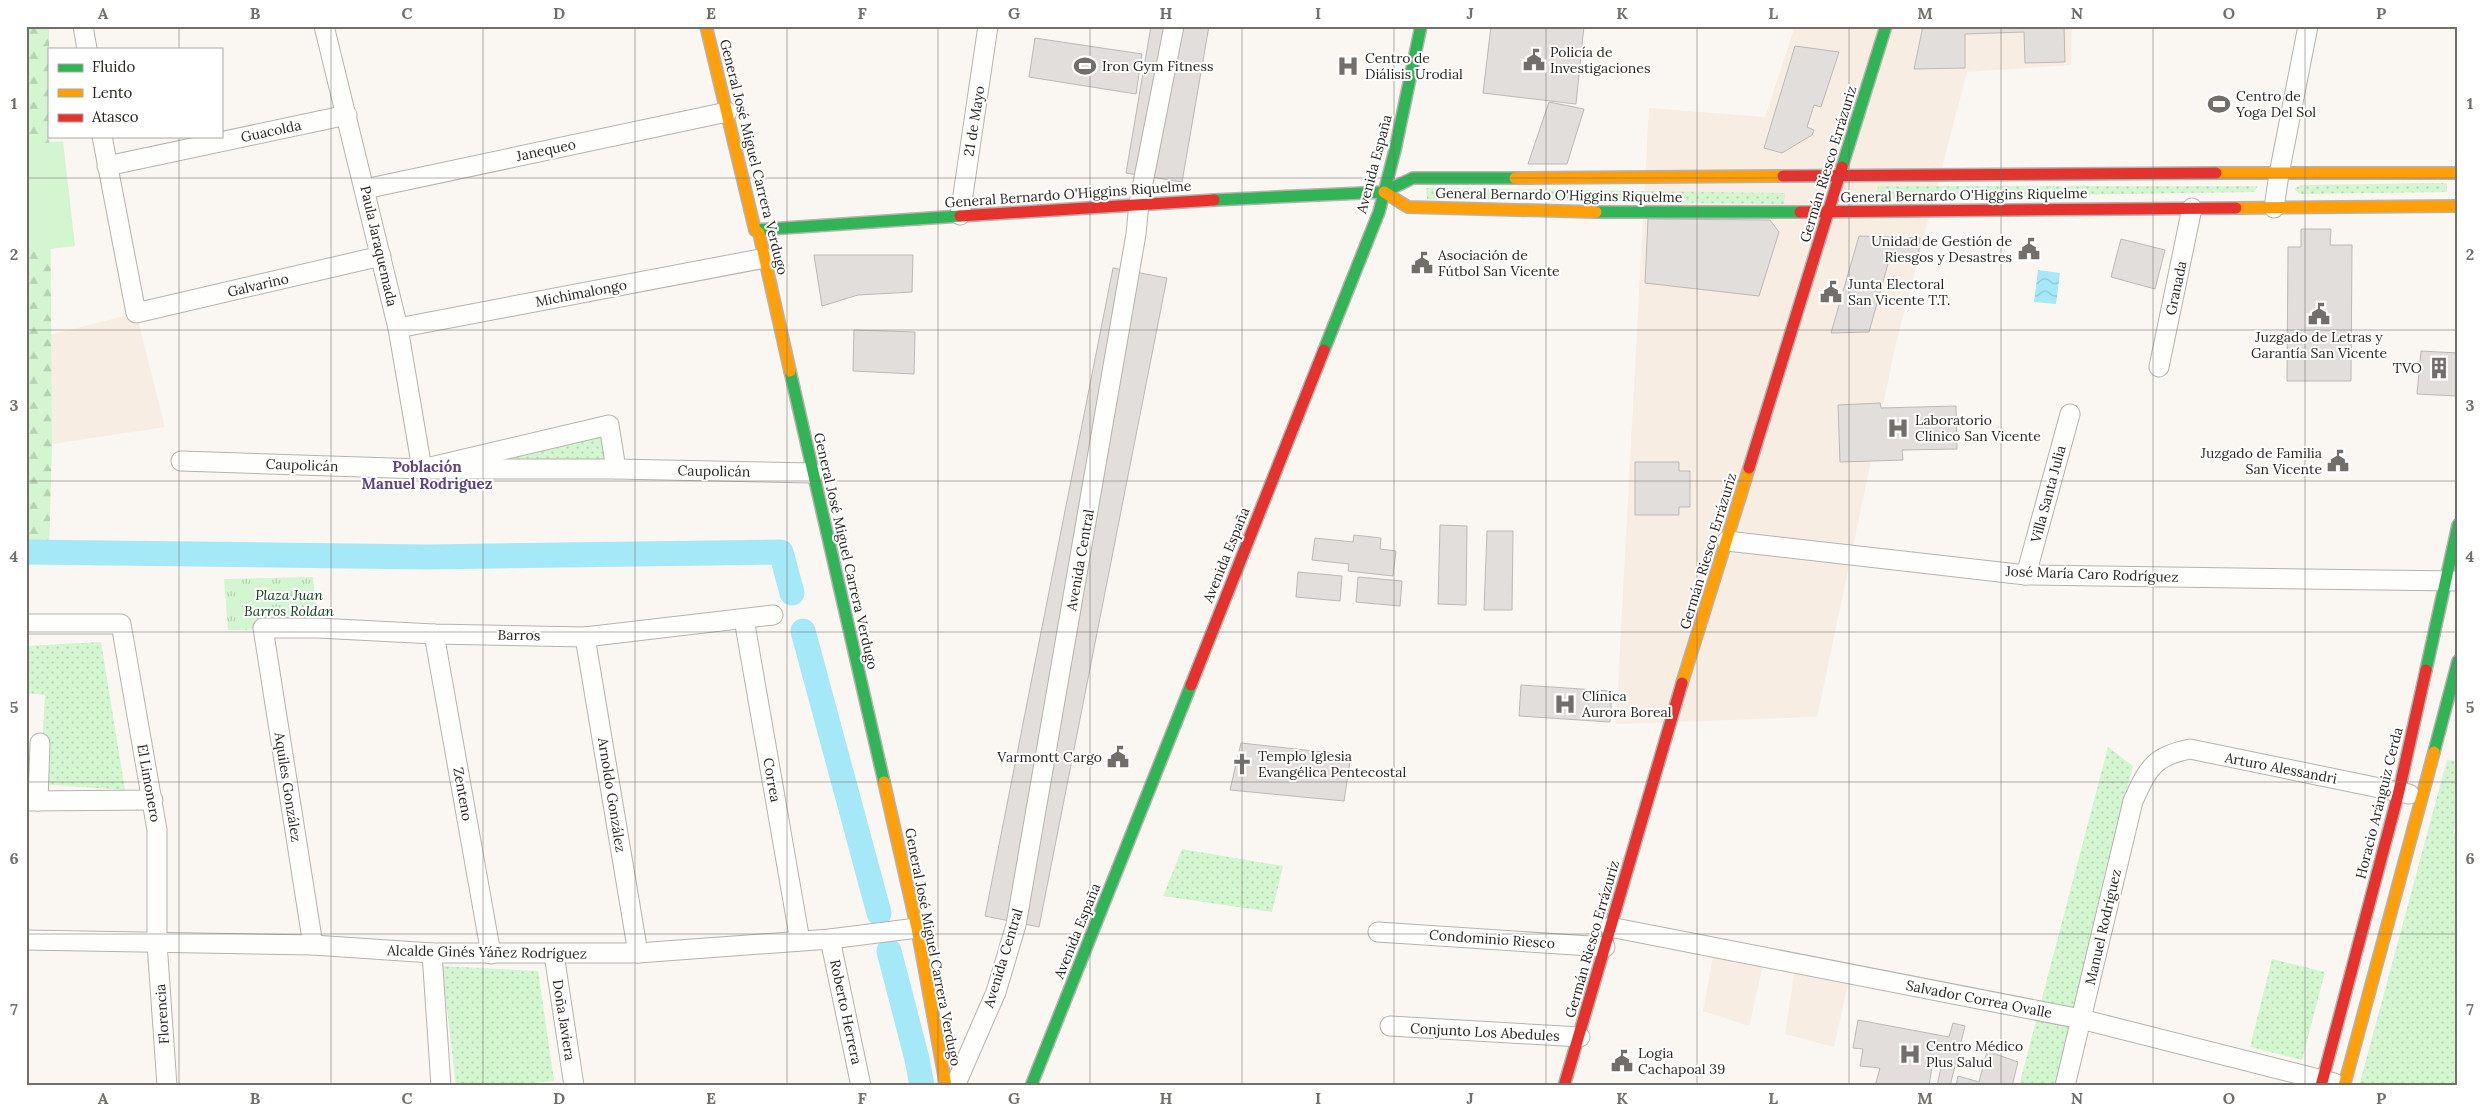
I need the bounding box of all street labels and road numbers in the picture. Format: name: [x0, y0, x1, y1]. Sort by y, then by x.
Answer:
street label: General José Miguel Carrera Verdugo: [716, 37, 792, 277]
street label: Germán Riesco Errázuriz: [1796, 83, 1860, 245]
street label: 21 de Mayo: [960, 84, 988, 158]
street label: Avenida España: [1352, 113, 1396, 216]
street label: Guacolda: [239, 116, 303, 146]
street label: Janequeo: [514, 135, 577, 165]
street label: General Bernardo O'Higgins Riquelme: [944, 176, 1192, 212]
street label: Paula Jaraquemada: [356, 184, 402, 308]
street label: General Bernardo O'Higgins Riquelme: [1435, 184, 1683, 206]
street label: General Bernardo O'Higgins Riquelme: [1840, 184, 2088, 206]
street label: Granada: [2161, 259, 2191, 317]
street label: Galvarino: [226, 269, 290, 301]
street label: Michimalongo: [534, 275, 628, 311]
street label: General José Miguel Carrera Verdugo: [810, 431, 882, 671]
street label: Villa Santa Julia: [2026, 443, 2070, 545]
street label: Caupolicán: [265, 455, 339, 475]
street label: Caupolicán: [677, 461, 751, 481]
street label: Germán Riesco Errázuriz: [1676, 470, 1740, 632]
street label: Avenida España: [1198, 505, 1253, 606]
street label: Avenida Central: [1062, 508, 1098, 613]
street label: José María Caro Rodríguez: [2004, 562, 2179, 586]
street label: Barros: [498, 626, 540, 644]
street label: Horacio Aránguiz Cerda: [2351, 725, 2407, 881]
street label: Aquiles González: [270, 730, 306, 843]
street label: Arnoldo González: [594, 735, 630, 854]
street label: El Limonero: [133, 742, 165, 824]
street label: Arturo Alessandri: [2222, 748, 2339, 788]
street label: Correa: [759, 756, 785, 804]
street label: Zenteno: [449, 766, 477, 822]
street label: General José Miguel Carrera Verdugo: [901, 826, 965, 1068]
street label: Germán Riesco Errázuriz: [1561, 858, 1623, 1020]
street label: Manuel Rodríguez: [2081, 867, 2125, 987]
street label: Avenida España: [1049, 881, 1104, 982]
street label: Avenida Central: [979, 906, 1027, 1011]
street label: Condominio Riesco: [1428, 926, 1556, 952]
street label: Alcalde Ginés Yáñez Rodríguez: [386, 941, 587, 963]
street label: Roberto Herrera: [826, 958, 866, 1066]
street label: Salvador Correa Ovalle: [1904, 976, 2054, 1022]
street label: Doña Javiera: [549, 978, 579, 1062]
street label: Florencia: [151, 983, 173, 1045]
street label: Conjunto Los Abedules: [1410, 1019, 1560, 1045]

